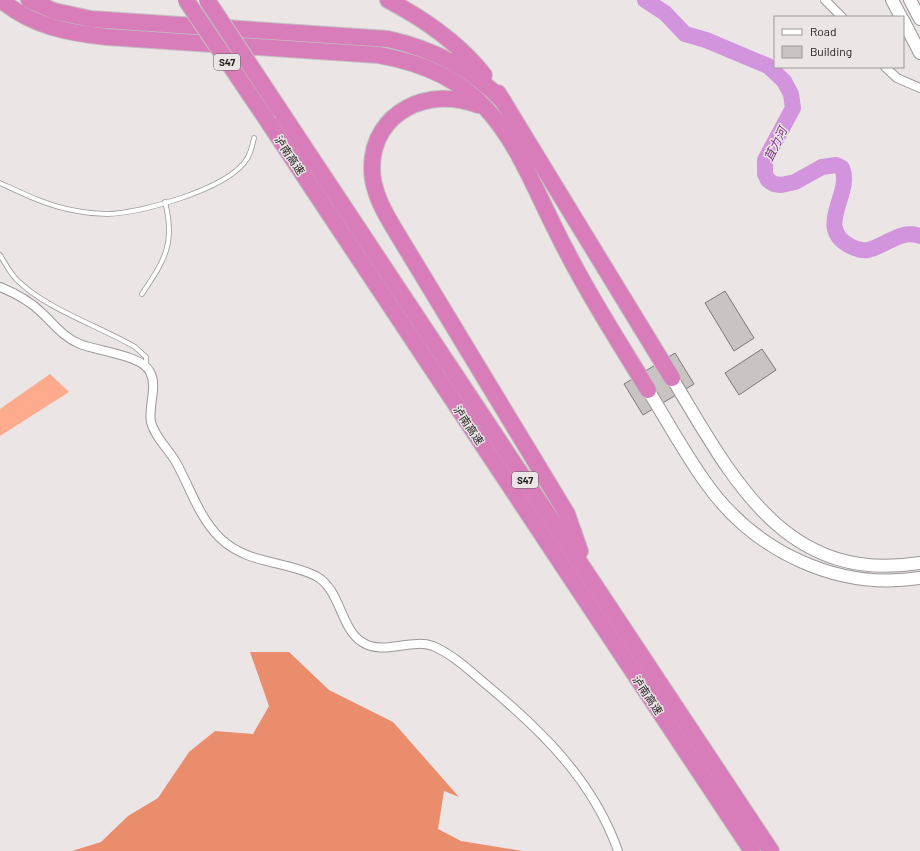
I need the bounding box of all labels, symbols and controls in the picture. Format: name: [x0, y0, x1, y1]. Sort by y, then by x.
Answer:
legend: [774, 16, 904, 68]
text: Road: [810, 24, 837, 38]
text: Building: [810, 44, 852, 58]
road number: S47: [214, 54, 240, 70]
water label: 苴力河: [761, 123, 790, 163]
street label: 泸南高速: [272, 133, 308, 177]
street label: 泸南高速: [451, 403, 487, 447]
road number: S47: [512, 472, 538, 488]
street label: 泸南高速: [630, 673, 666, 717]

